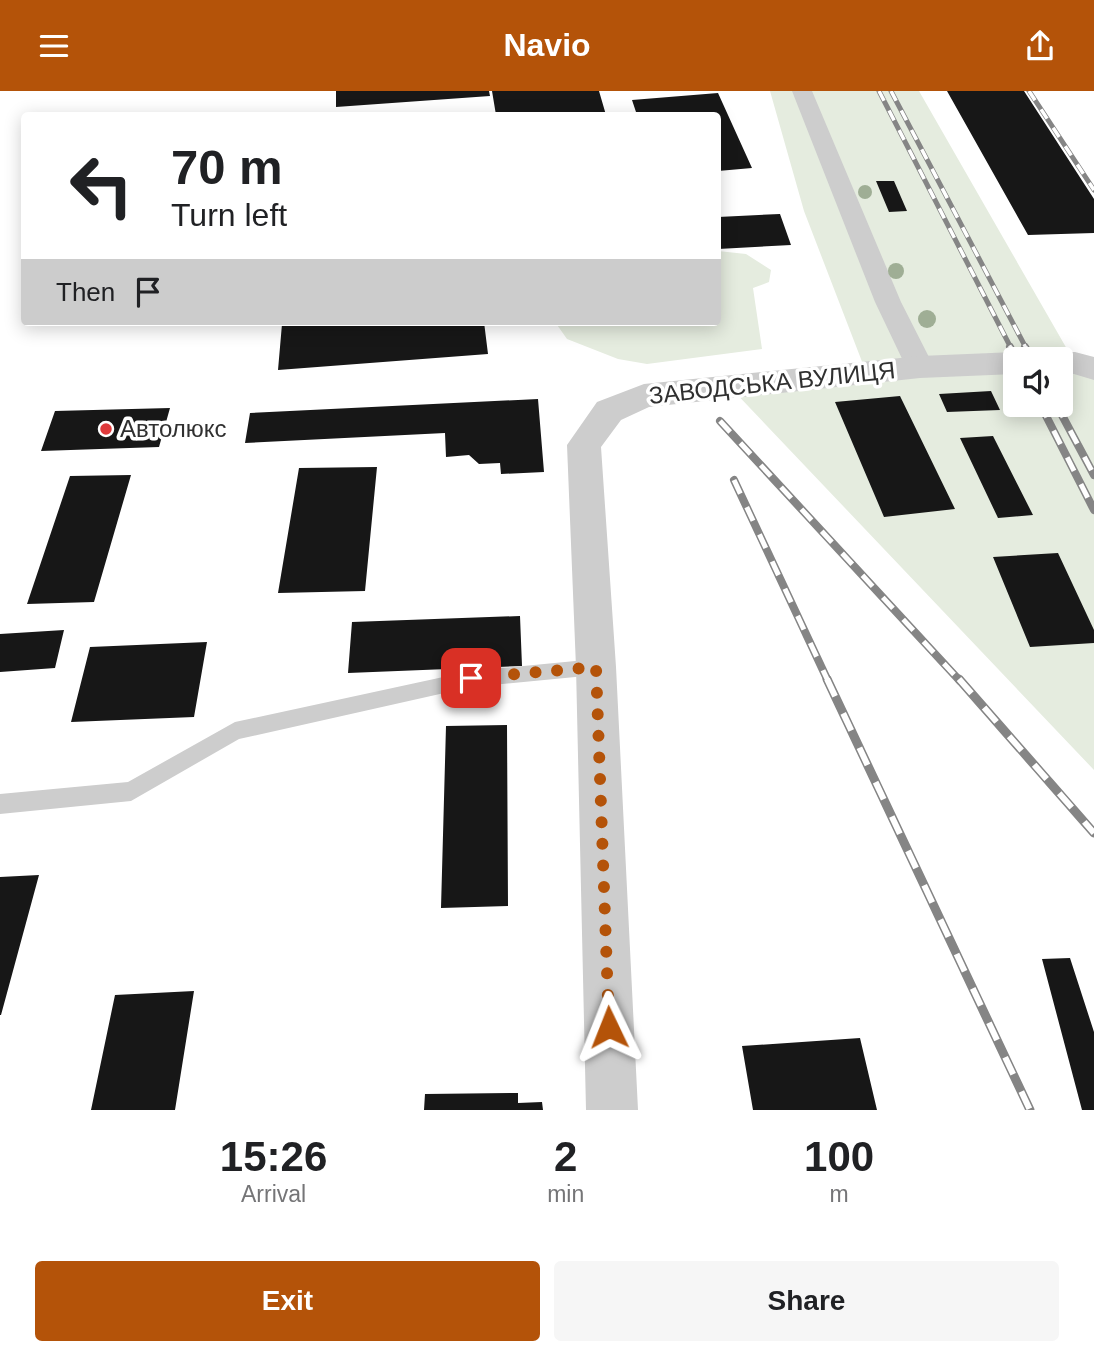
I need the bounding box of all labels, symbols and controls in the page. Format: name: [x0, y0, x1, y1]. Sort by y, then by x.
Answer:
icon: menu: [35, 27, 73, 65]
text: Navio: [503, 27, 591, 63]
icon: share: [1021, 27, 1059, 65]
icon: left: [56, 140, 147, 231]
text: 70 m: [171, 140, 283, 194]
text: Turn left: [171, 197, 287, 233]
icon: arrive: [129, 273, 167, 311]
text: Then: [56, 277, 115, 307]
map controls: [1003, 347, 1073, 417]
button: sound: [1003, 347, 1073, 417]
street label: ЗАВОДСЬКА ВУЛИЦЯ: [647, 356, 896, 409]
place label: Автолюкс: [120, 415, 227, 442]
marker: Автолюкс: [98, 421, 114, 437]
pin: [441, 648, 501, 708]
icon: arrive: [452, 659, 490, 697]
position arrow: [572, 990, 646, 1064]
text: 15:26: [220, 1133, 327, 1180]
text: 2: [554, 1133, 577, 1180]
text: 100: [804, 1133, 874, 1180]
text: Arrival: [241, 1181, 306, 1207]
text: min: [547, 1181, 584, 1207]
text: m: [830, 1181, 849, 1207]
button: Exit: [35, 1261, 540, 1341]
button: Share: [554, 1261, 1059, 1341]

